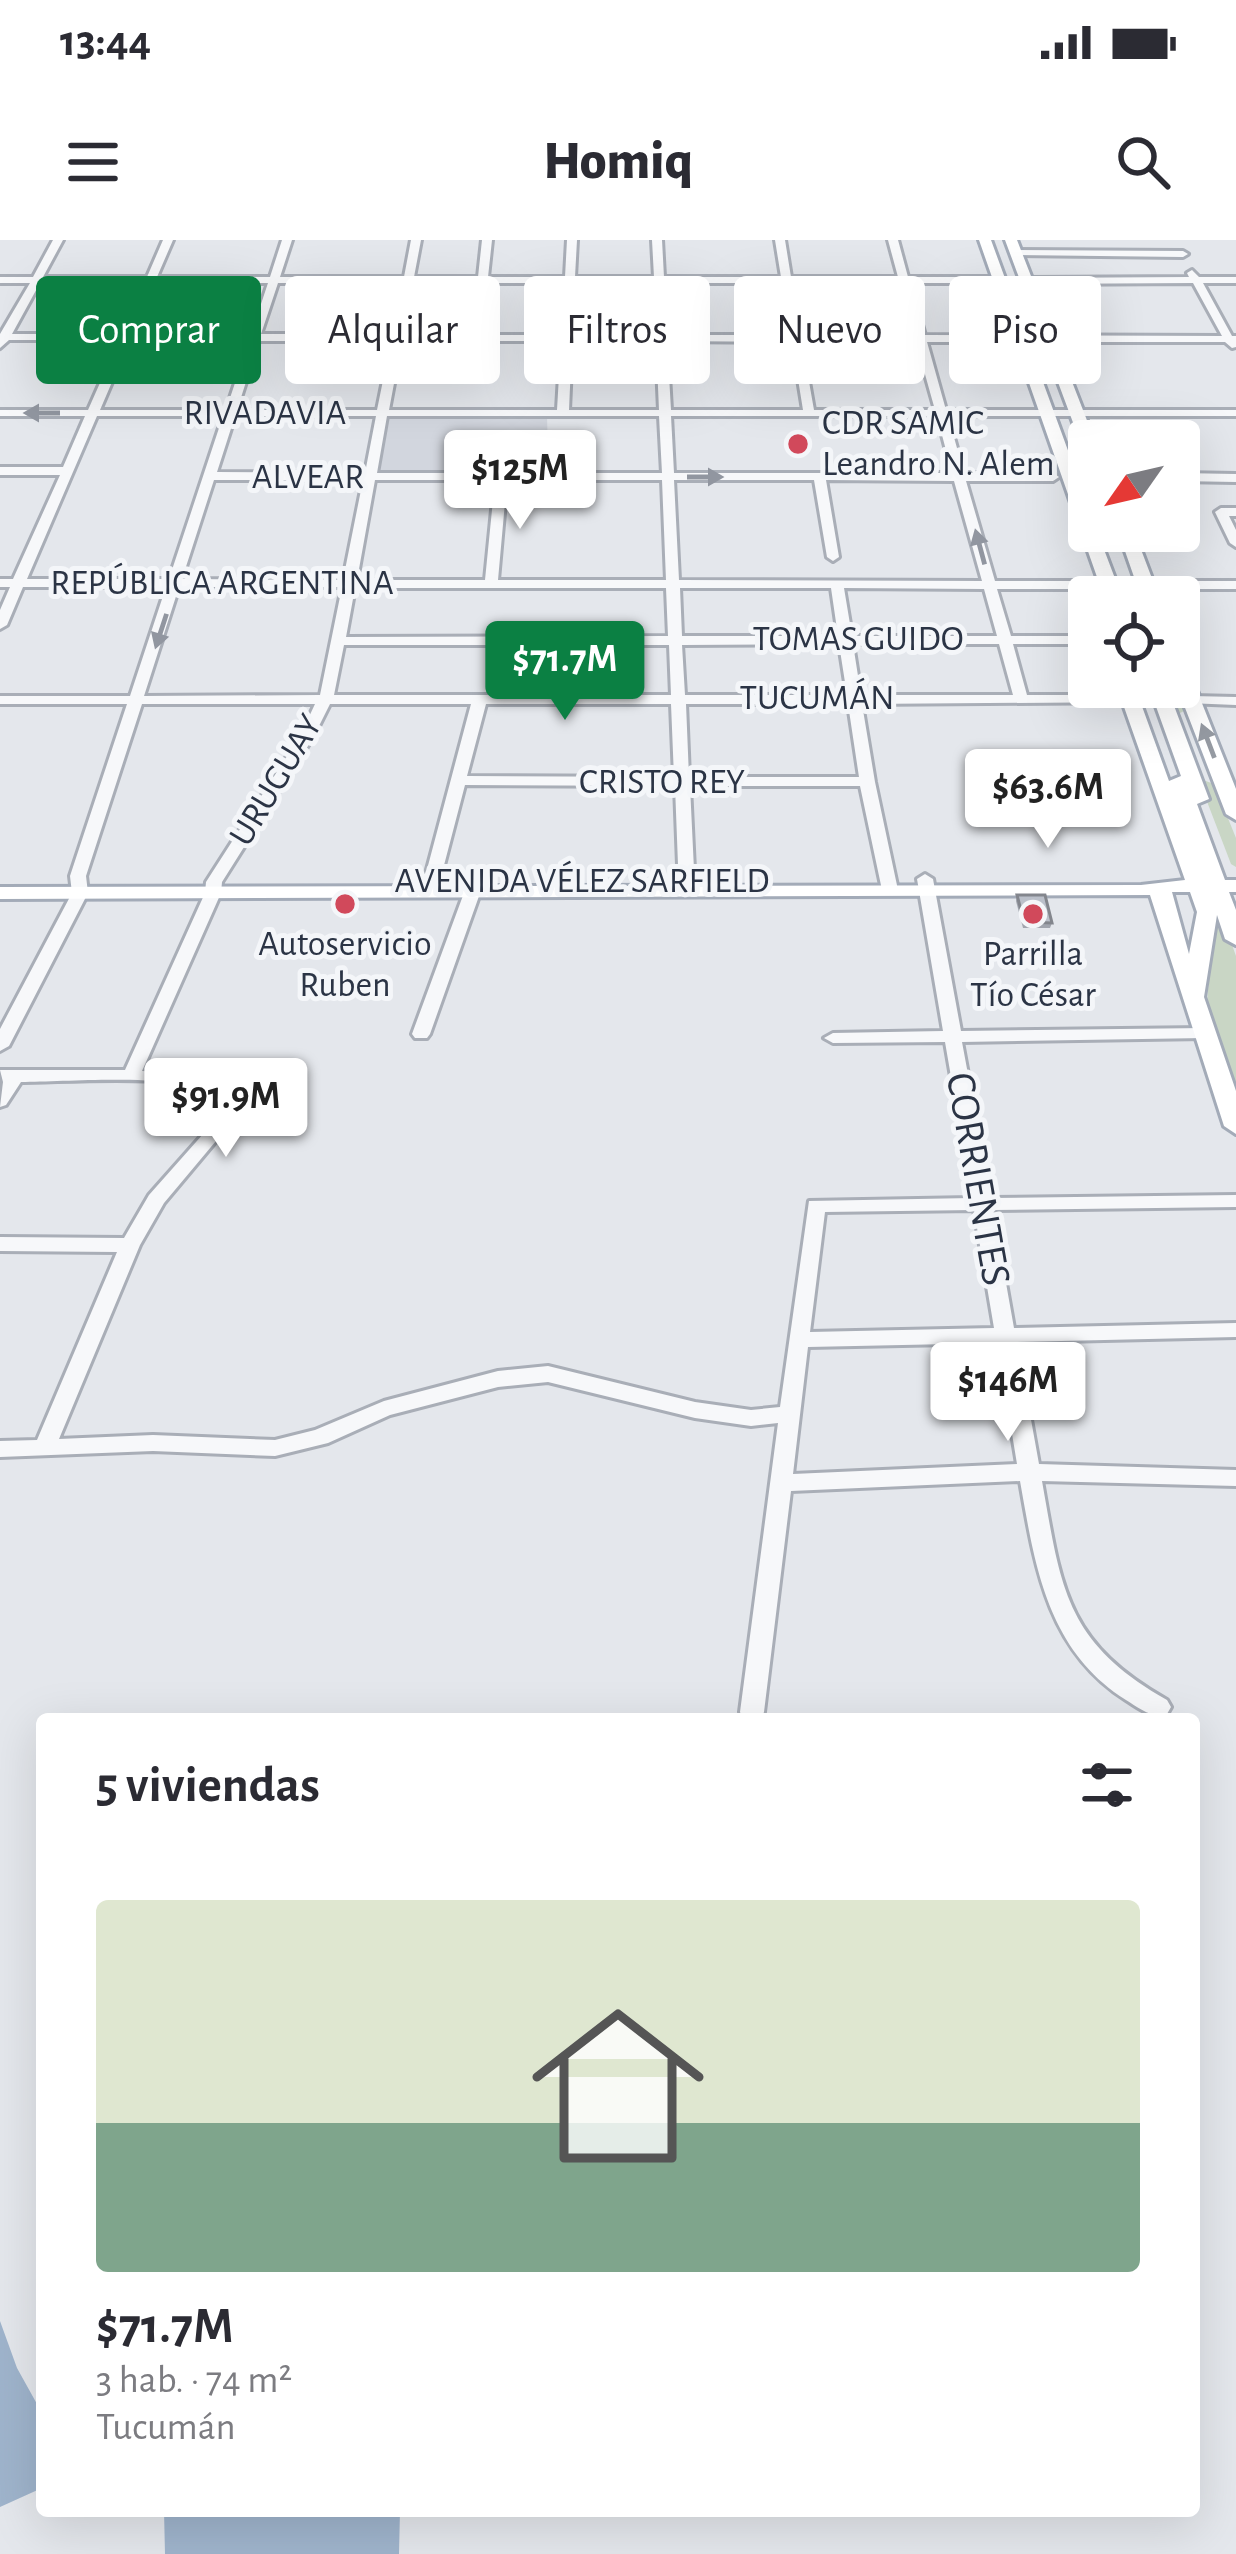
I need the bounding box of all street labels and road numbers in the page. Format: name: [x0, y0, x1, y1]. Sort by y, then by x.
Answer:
street label: RIVADAVIA: [184, 395, 347, 431]
street label: ALVEAR: [252, 459, 364, 495]
street label: REPÚBLICA ARGENTINA: [50, 562, 394, 601]
street label: TOMAS GUIDO: [752, 621, 964, 657]
street label: TUCUMÁN: [739, 677, 895, 716]
street label: URUGUAY: [223, 708, 329, 852]
street label: CRISTO REY: [579, 764, 745, 800]
street label: AVENIDA VÉLEZ SARFIELD: [395, 860, 769, 899]
street label: CORRIENTES: [939, 1069, 1017, 1289]

